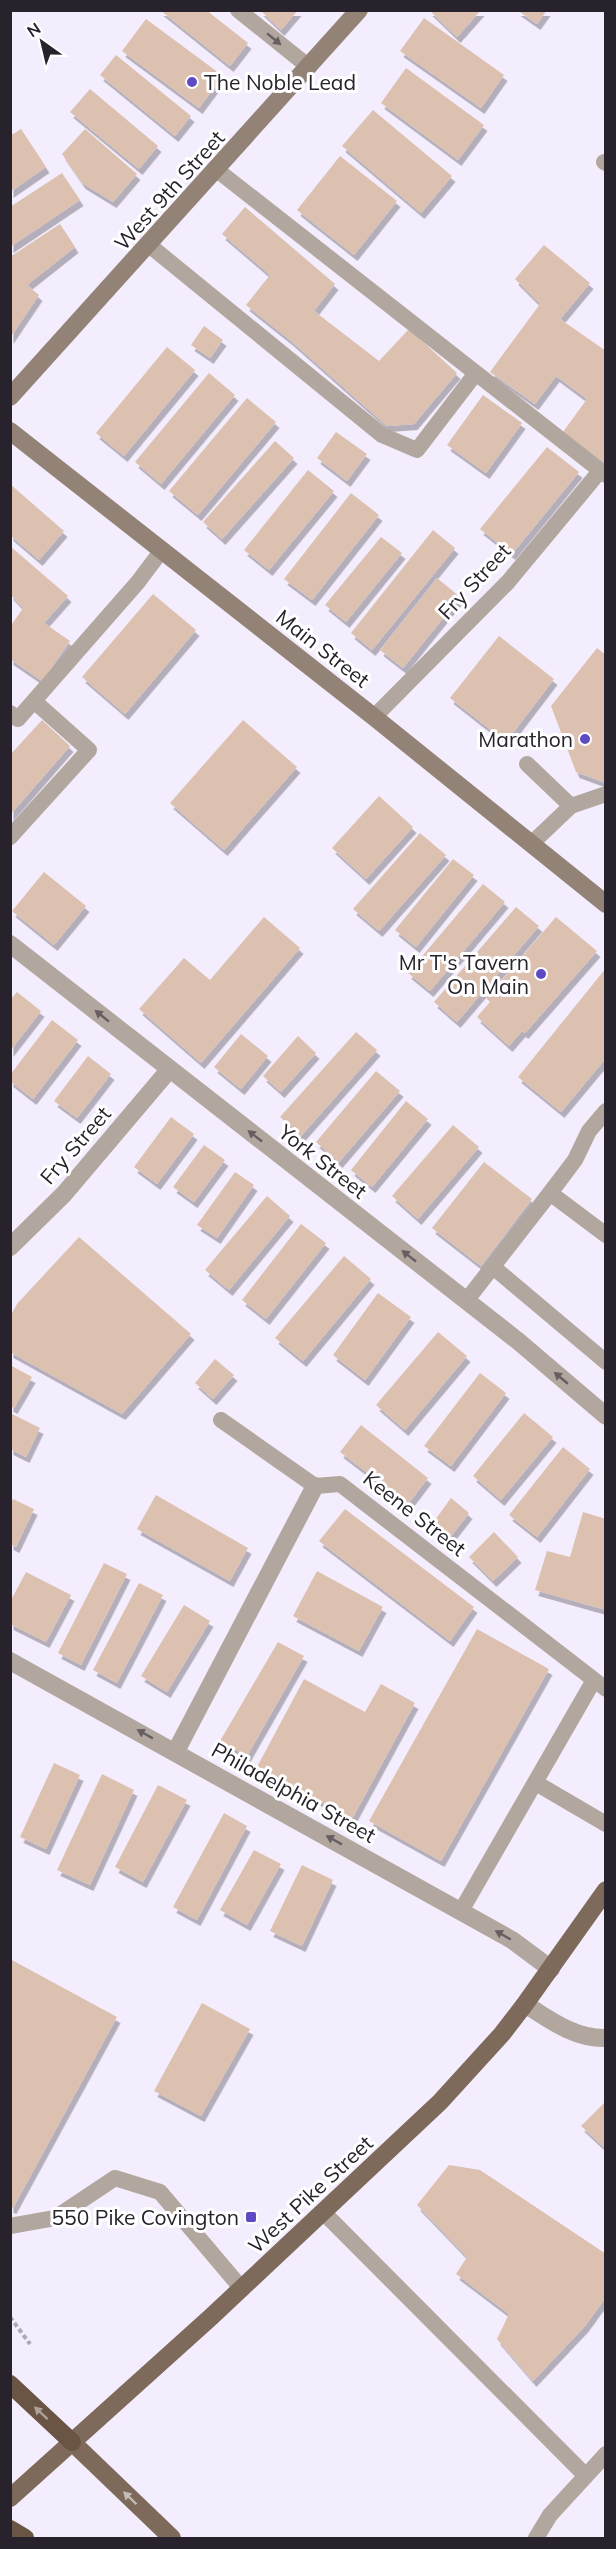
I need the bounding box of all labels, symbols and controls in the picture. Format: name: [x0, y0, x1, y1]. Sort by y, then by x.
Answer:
north arrow: [12, 12, 72, 72]
text: N: [23, 18, 44, 41]
one-way arrow: [266, 32, 281, 44]
place label: The Noble Lead: [204, 69, 356, 95]
marker: The Noble Lead: [185, 75, 199, 89]
street label: West 9th Street: [108, 125, 230, 255]
street label: Fry Street: [432, 538, 516, 624]
street label: Main Street: [271, 603, 375, 693]
place label: Marathon: [478, 726, 573, 752]
marker: Marathon: [578, 732, 592, 746]
place label: Mr T's Tavern On Main: [399, 949, 529, 999]
marker: Mr T's Tavern On Main: [534, 967, 548, 981]
one-way arrow: [94, 1010, 109, 1022]
street label: Fry Street: [34, 1101, 116, 1189]
street label: York Street: [273, 1118, 372, 1204]
one-way arrow: [247, 1130, 263, 1143]
one-way arrow: [401, 1251, 416, 1263]
one-way arrow: [554, 1372, 569, 1385]
street label: Keene Street: [358, 1465, 472, 1561]
one-way arrow: [136, 1729, 153, 1739]
street label: Philadelphia Street: [207, 1736, 381, 1848]
one-way arrow: [325, 1835, 342, 1845]
one-way arrow: [495, 1931, 512, 1941]
street label: West Pike Street: [242, 2130, 378, 2258]
place label: 550 Pike Covington: [51, 2204, 239, 2230]
marker: 550 Pike Covington: [244, 2210, 258, 2224]
one-way arrow: [34, 2406, 49, 2420]
one-way arrow: [123, 2491, 138, 2505]

